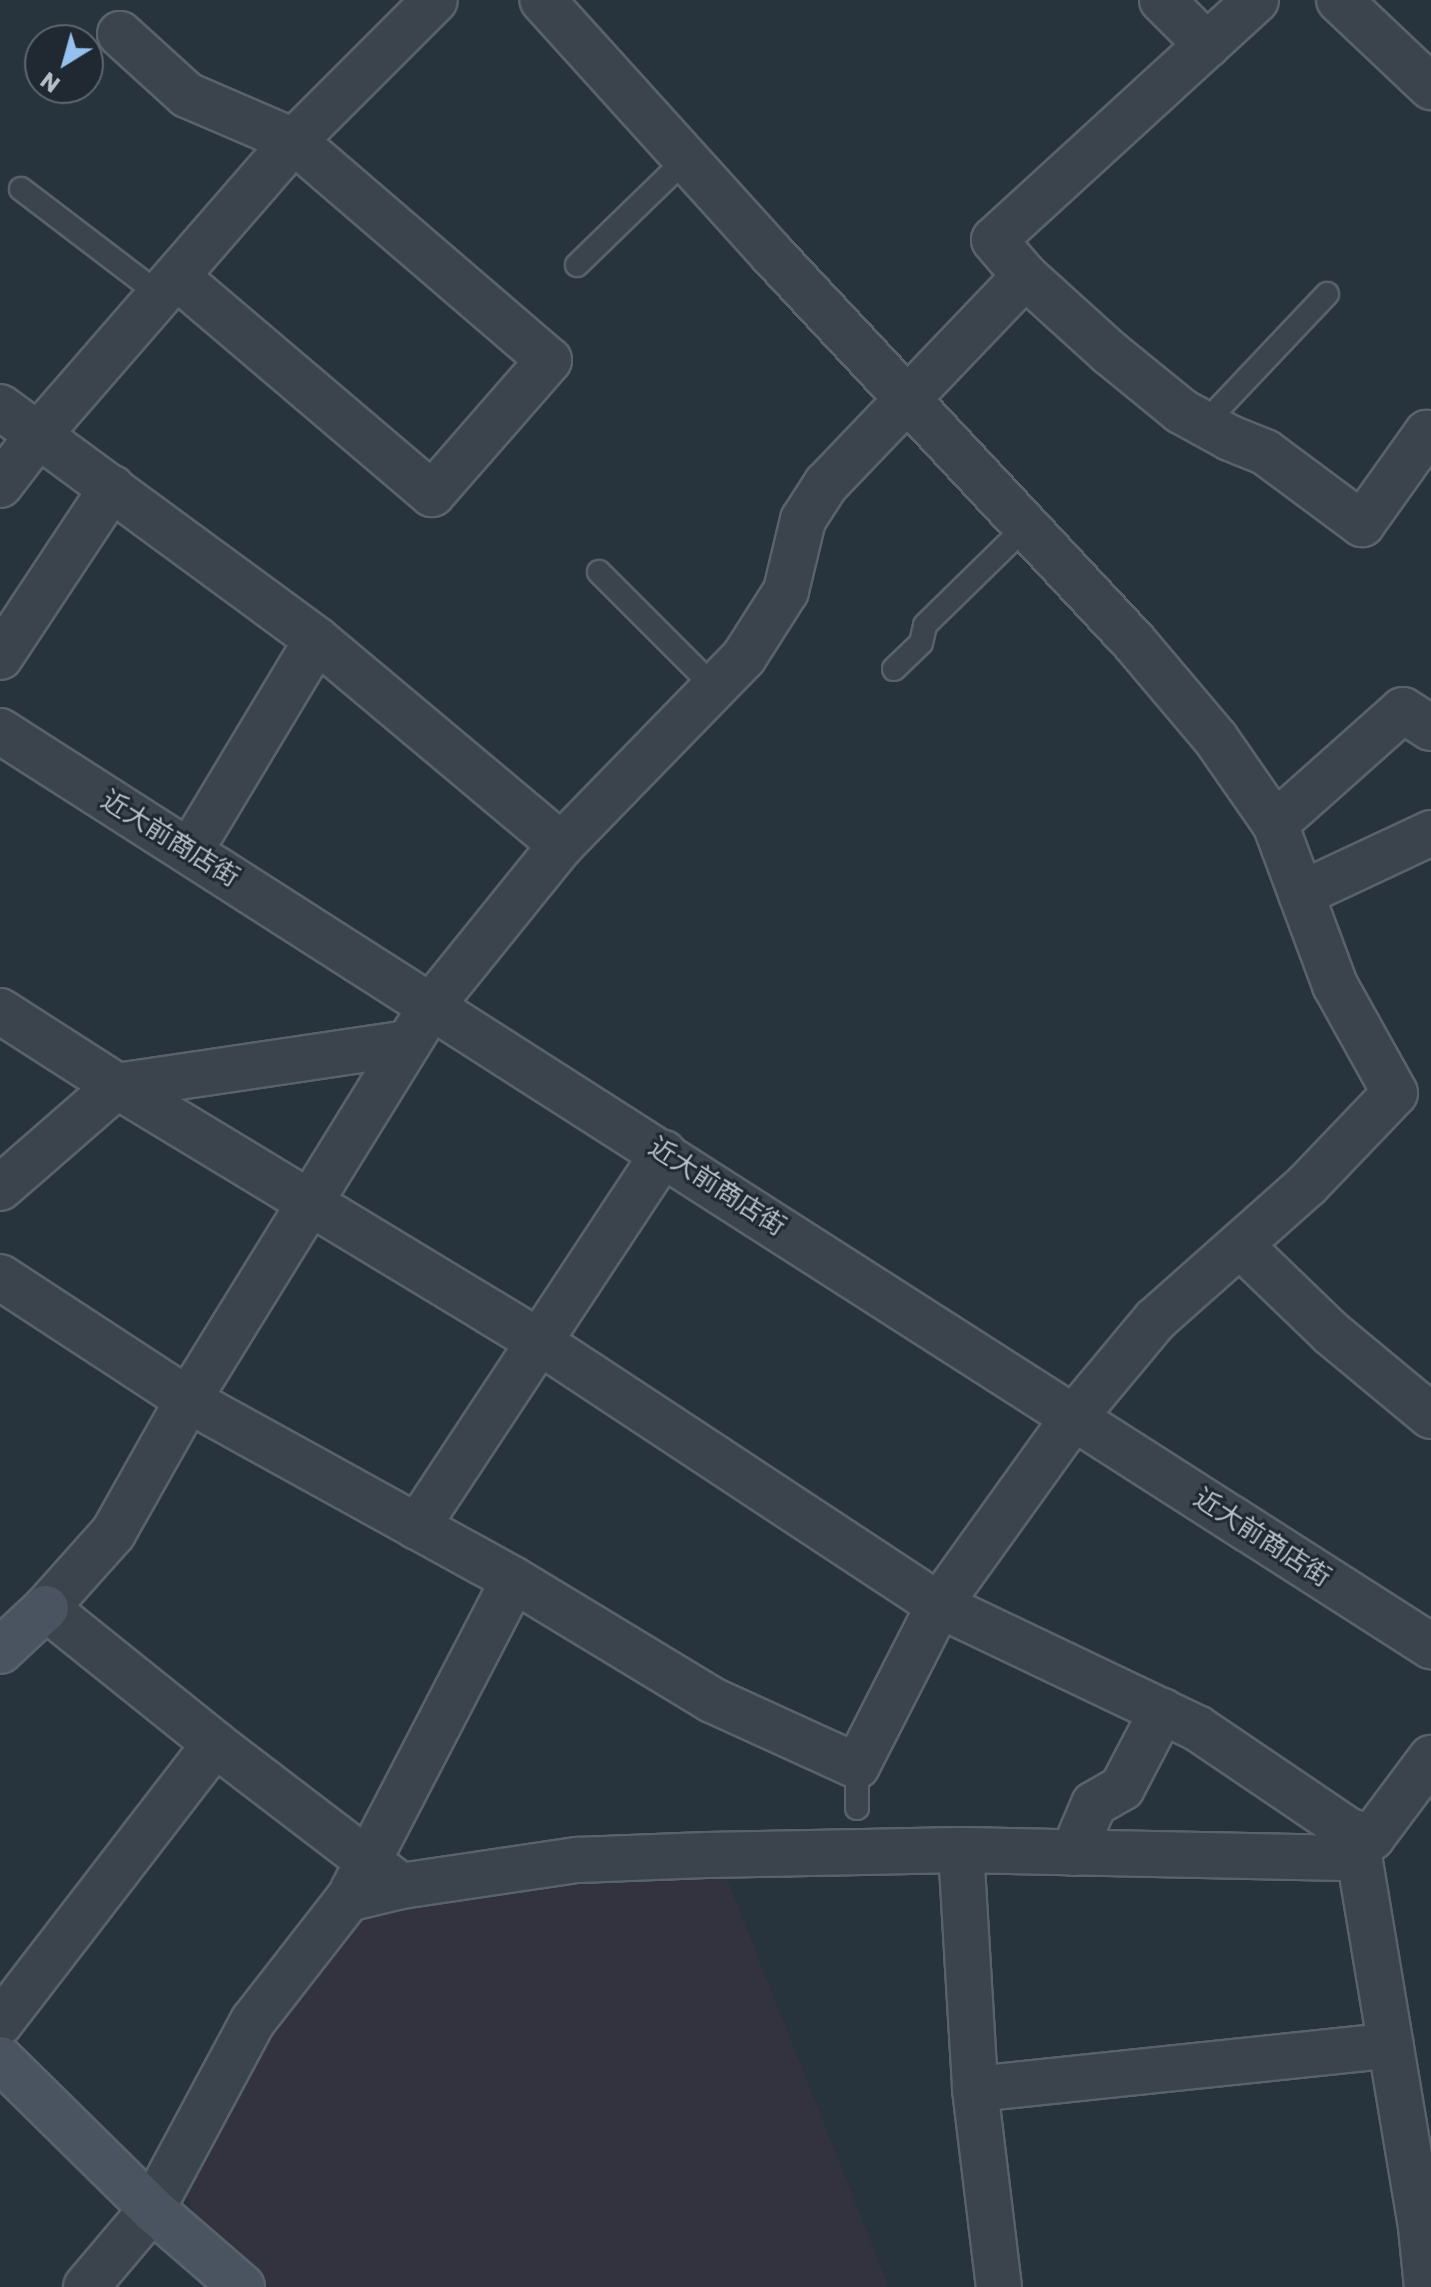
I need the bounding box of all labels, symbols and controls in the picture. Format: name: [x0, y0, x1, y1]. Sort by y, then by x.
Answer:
north arrow: [24, 24, 104, 104]
text: N: [35, 65, 66, 99]
street label: 近大前商店街: [96, 784, 244, 894]
street label: 近大前商店街: [643, 1131, 791, 1243]
street label: 近大前商店街: [1188, 1482, 1336, 1594]

